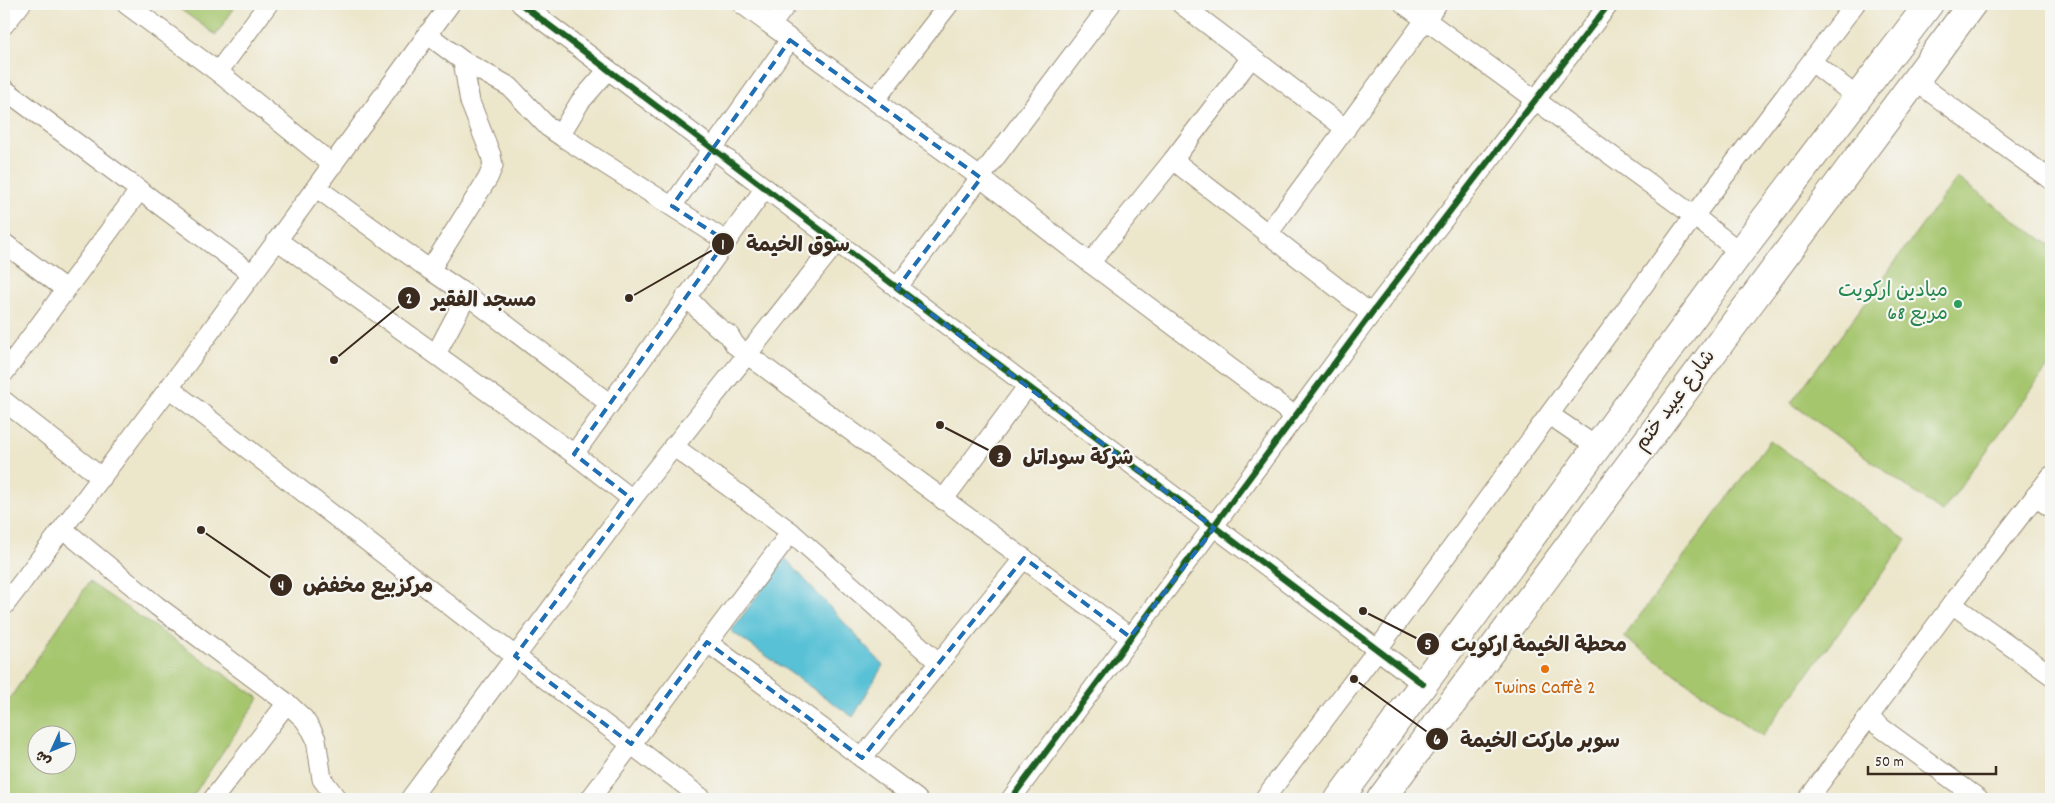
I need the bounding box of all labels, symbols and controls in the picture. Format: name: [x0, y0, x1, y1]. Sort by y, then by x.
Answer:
callout: سوق الخيمة: [711, 226, 859, 262]
text: سوق الخيمة: [746, 232, 850, 262]
text: 1: [721, 235, 725, 257]
place label: ميادين اركويت مربع 68: [1838, 278, 1948, 329]
callout: مسجد الفقير: [396, 280, 546, 316]
text: مسجد الفقير: [429, 287, 537, 317]
text: 2: [406, 289, 412, 311]
marker: ميادين اركويت مربع 68: [1952, 298, 1964, 310]
street label: شارع عبيد ختم: [1629, 344, 1723, 458]
callout: شركة سوداتل: [988, 438, 1144, 474]
text: شركة سوداتل: [1023, 445, 1133, 475]
text: 3: [997, 448, 1004, 470]
callout: مركزبيع مخفض: [268, 567, 444, 603]
text: مركزبيع مخفض: [303, 573, 433, 603]
text: 4: [278, 576, 284, 598]
callout: محطة الخيمة اركويت: [1416, 626, 1637, 662]
text: محطة الخيمة اركويت: [1451, 632, 1627, 662]
text: 5: [1425, 635, 1432, 657]
marker: Twins Caffè 2: [1539, 663, 1551, 675]
place label: Twins Caffè 2: [1494, 675, 1596, 703]
callout: سوبر ماركت الخيمة: [1425, 721, 1629, 757]
north arrow: [28, 726, 78, 776]
text: سوبر ماركت الخيمة: [1460, 728, 1620, 758]
text: 6: [1433, 730, 1441, 752]
scale bar: [1868, 743, 1995, 775]
text: ش: [32, 745, 57, 770]
text: 50 m: [1875, 752, 1904, 774]

